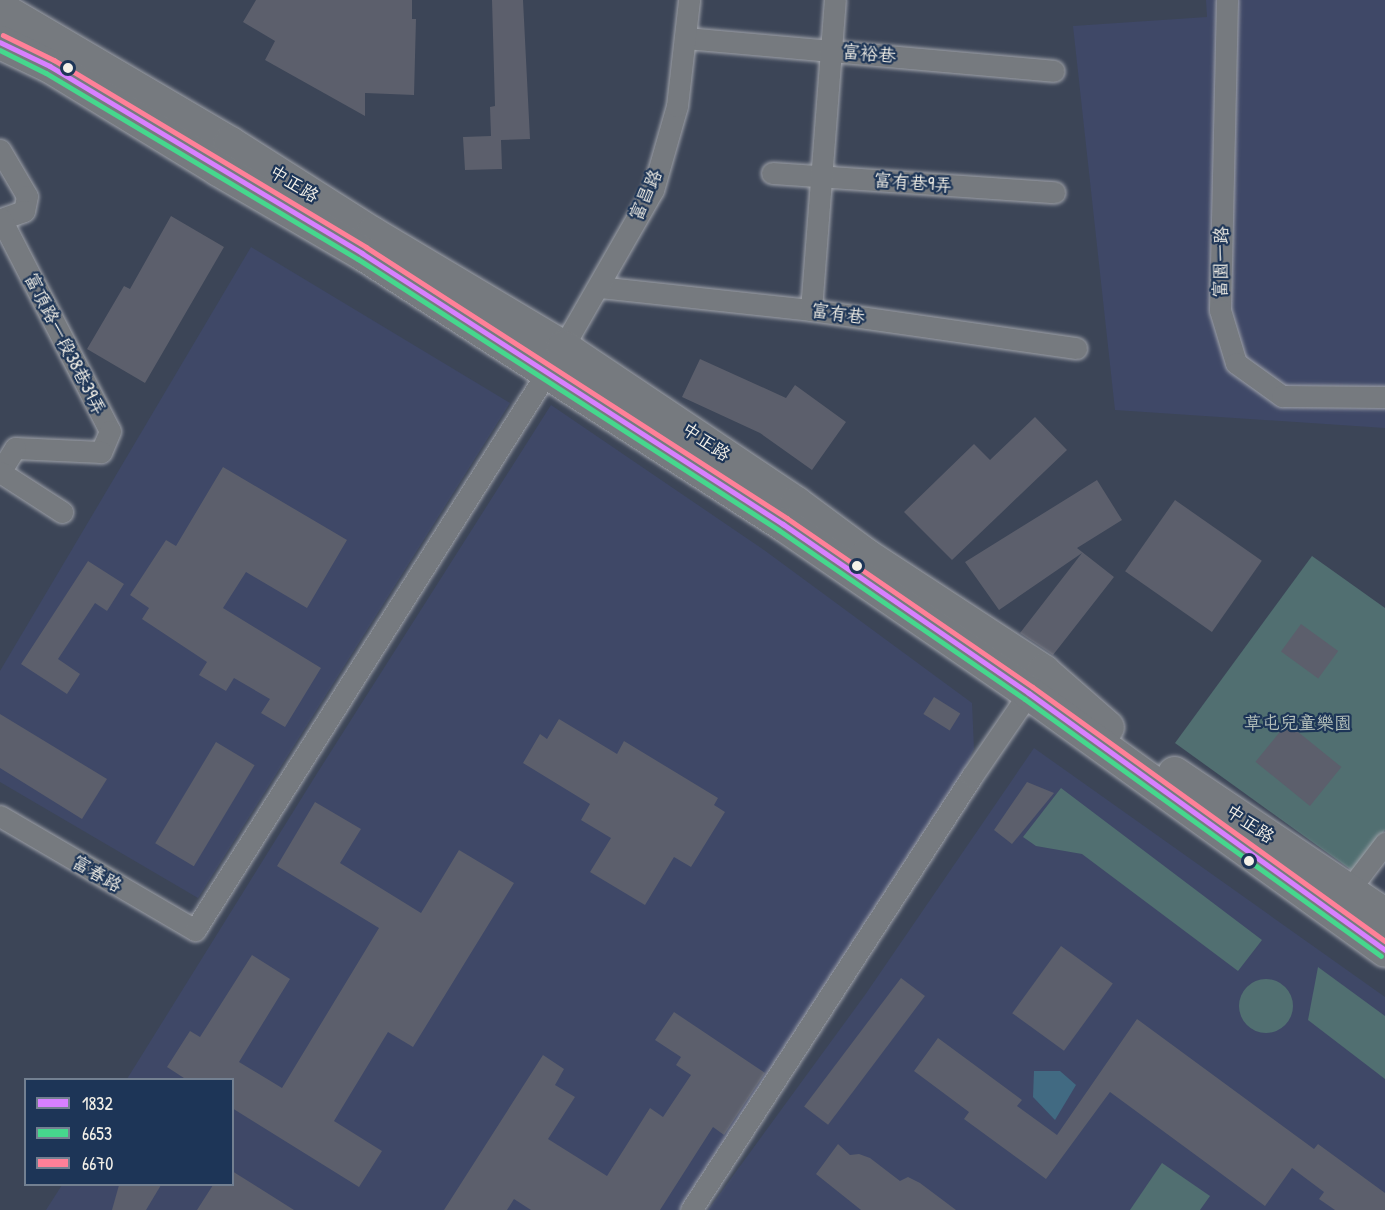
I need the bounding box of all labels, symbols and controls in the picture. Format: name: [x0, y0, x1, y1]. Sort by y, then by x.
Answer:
street label: 富裕巷: [841, 41, 897, 67]
unlabelled marker: [62, 62, 74, 74]
street label: 中正路: [265, 161, 323, 207]
street label: 富昌路: [625, 166, 667, 224]
street label: 富有巷9弄: [873, 169, 953, 197]
street label: 富園一路: [1210, 226, 1232, 298]
street label: 富頂路一段38巷39弄: [20, 269, 110, 419]
street label: 富有巷: [810, 300, 866, 328]
street label: 中正路: [678, 418, 734, 466]
unlabelled marker: [851, 560, 863, 572]
park label: 草屯兒童樂園: [1244, 712, 1352, 734]
street label: 中正路: [1222, 800, 1278, 848]
street label: 富春路: [68, 851, 126, 897]
unlabelled marker: [1243, 855, 1255, 867]
legend: [24, 1078, 234, 1186]
text: 1832: [82, 1091, 113, 1116]
text: 6653: [82, 1121, 112, 1146]
text: 6670: [82, 1151, 113, 1176]

